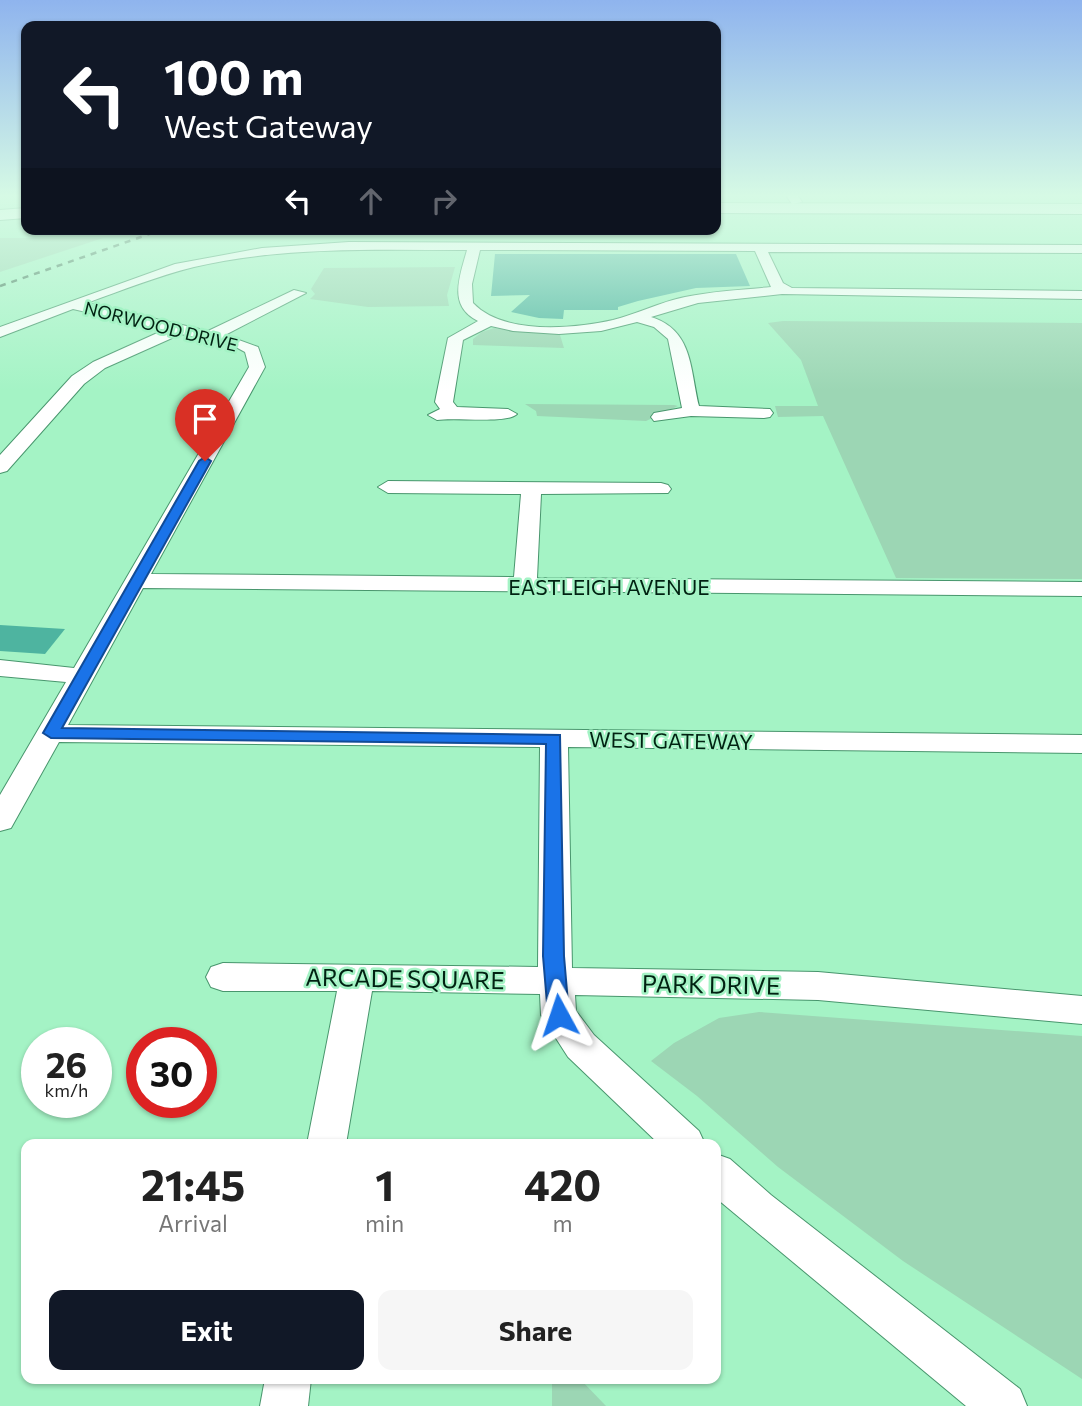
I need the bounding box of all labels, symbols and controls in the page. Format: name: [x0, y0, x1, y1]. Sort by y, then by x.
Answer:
text: 100 m: [164, 45, 303, 105]
icon: left: [49, 49, 140, 140]
text: West Gateway: [164, 105, 373, 145]
icon: left: [279, 182, 317, 220]
icon: ahead: [352, 182, 390, 220]
icon: right: [425, 182, 463, 220]
street label: NORWOOD DRIVE: [82, 296, 240, 356]
pin: [175, 389, 235, 461]
icon: arrive: [186, 400, 224, 438]
street label: EASTLEIGH AVENUE: [508, 574, 710, 599]
street label: WEST GATEWAY: [589, 726, 753, 754]
street label: ARCADE SQUARE: [305, 962, 505, 994]
street label: PARK DRIVE: [642, 968, 780, 1000]
position arrow: [522, 978, 596, 1052]
speed limit sign: 30: [126, 1027, 217, 1118]
text: 26: [46, 1042, 87, 1085]
text: km/h: [45, 1079, 88, 1101]
text: 21:45: [141, 1158, 245, 1210]
text: 1: [375, 1158, 394, 1210]
text: 420: [524, 1158, 601, 1210]
text: Arrival: [158, 1209, 228, 1237]
text: min: [365, 1209, 404, 1237]
text: m: [553, 1209, 573, 1237]
button: Exit: [49, 1290, 364, 1370]
button: Share: [378, 1290, 693, 1370]

